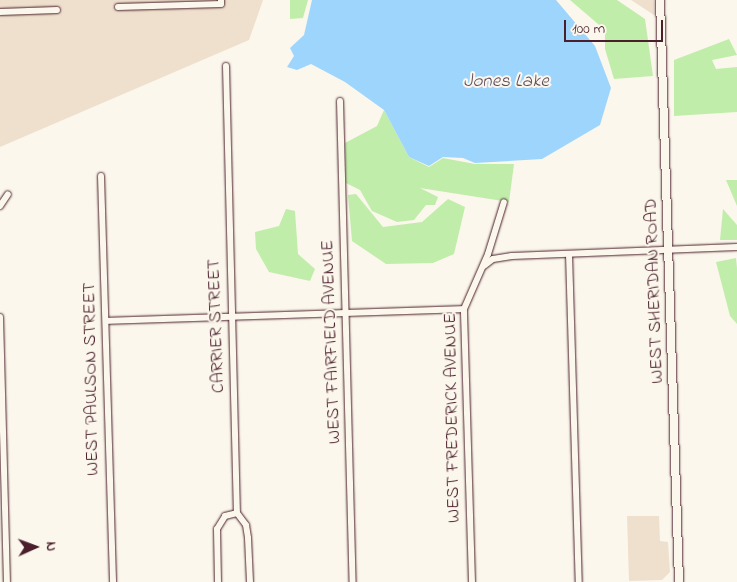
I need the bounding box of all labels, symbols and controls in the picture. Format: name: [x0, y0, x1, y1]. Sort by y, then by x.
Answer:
scale bar: [567, 10, 666, 42]
text: 100 m: [572, 18, 605, 40]
water label: Jones Lake: [463, 71, 549, 93]
street label: WEST SHERIDAN ROAD: [641, 198, 669, 384]
street label: WEST FAIRFIELD AVENUE: [318, 240, 346, 444]
street label: CARRIER STREET: [204, 258, 230, 394]
street label: WEST PAULSON STREET: [80, 282, 104, 476]
street label: WEST FREDERICK AVENUE: [440, 313, 466, 523]
north arrow: [10, 522, 60, 572]
text: N: [40, 541, 61, 552]

